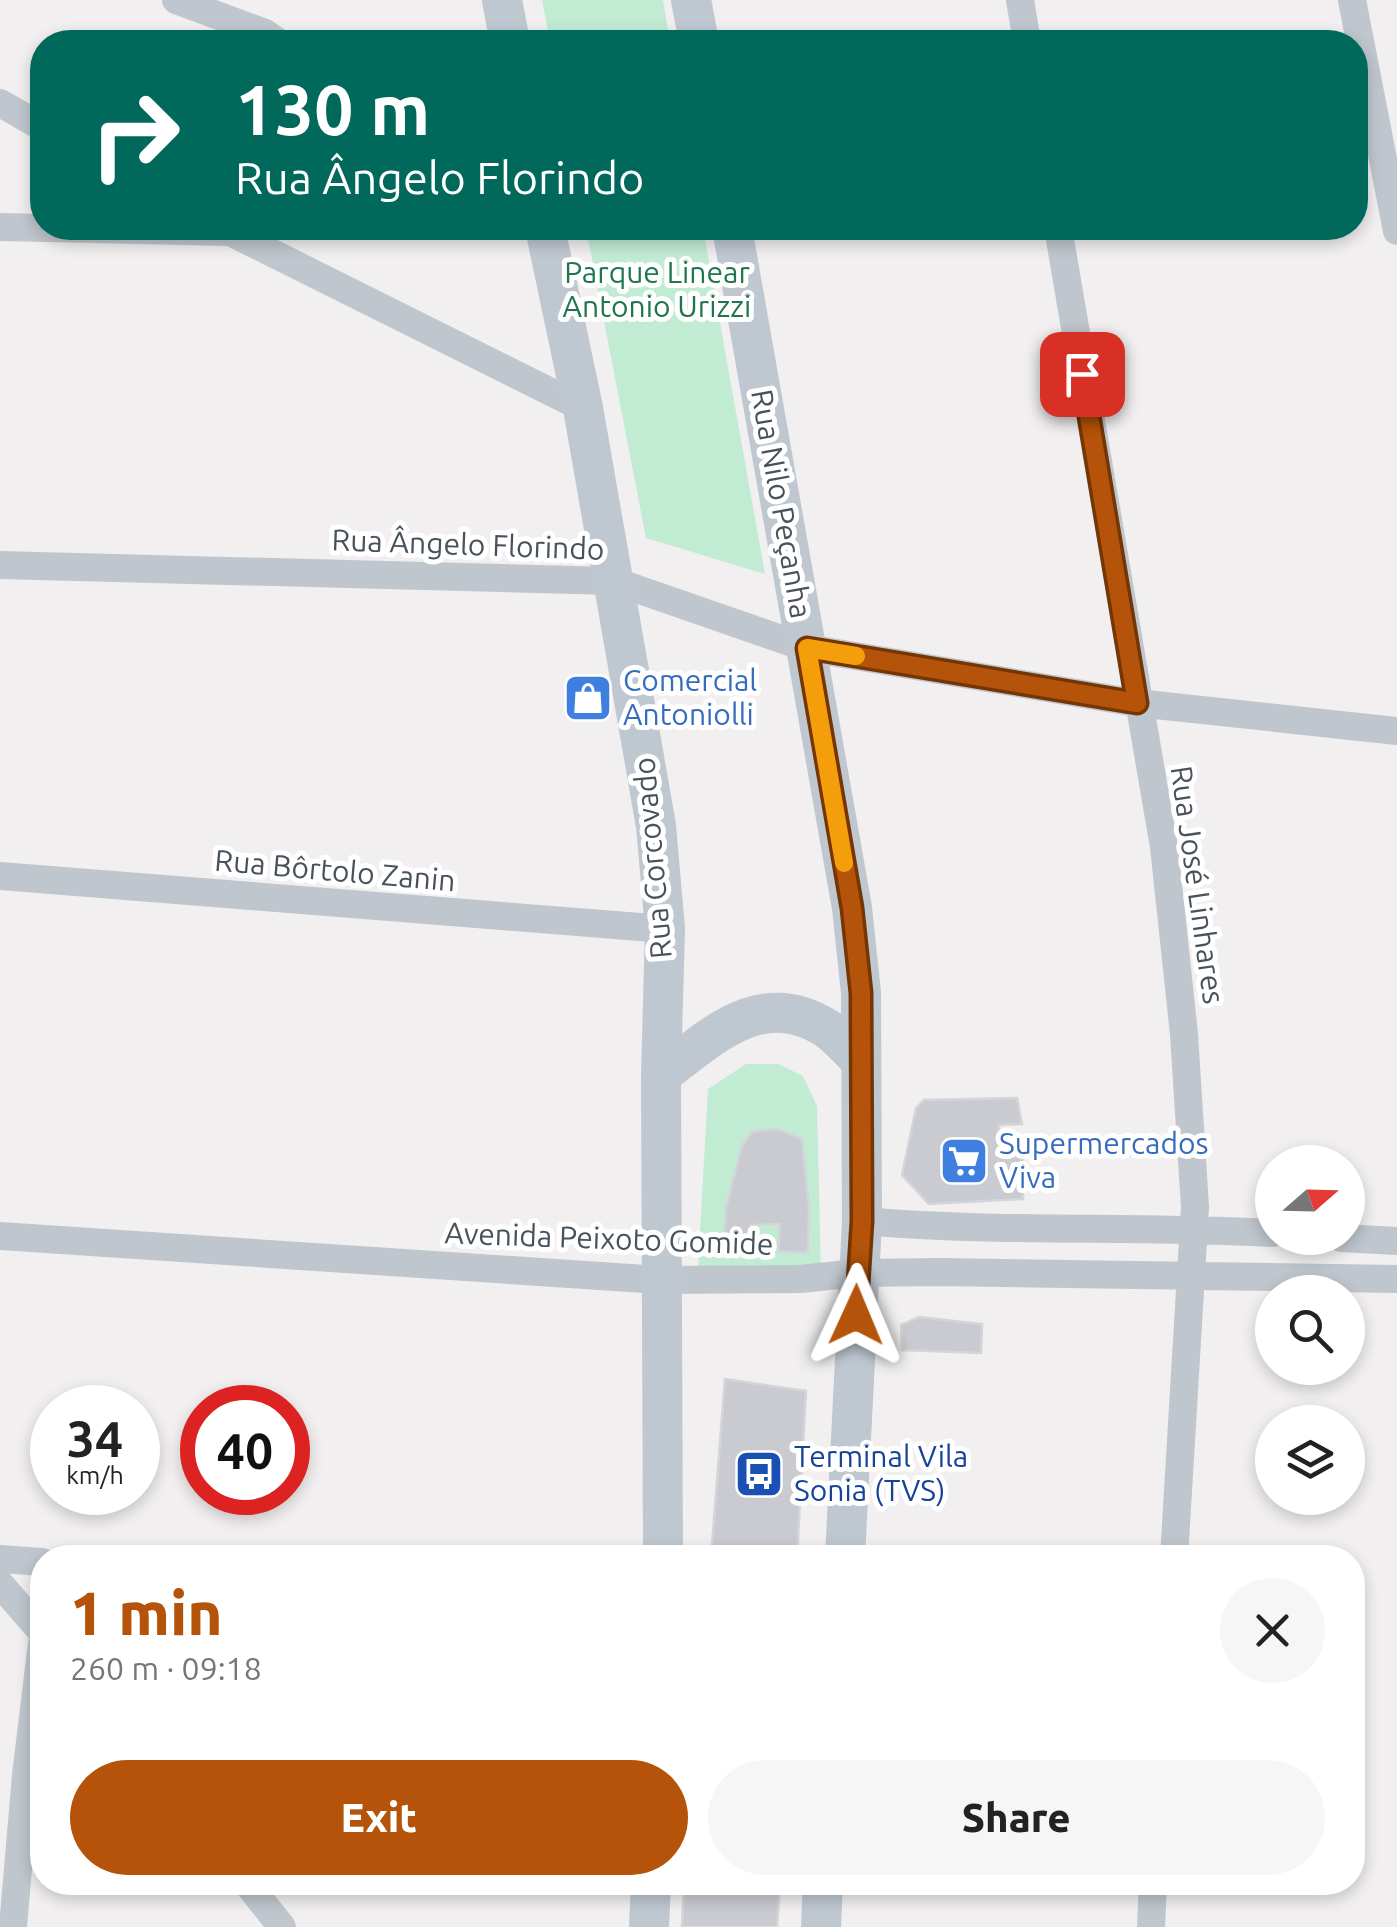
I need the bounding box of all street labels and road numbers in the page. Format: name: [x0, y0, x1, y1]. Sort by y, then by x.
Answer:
street label: Rua Nilo Peçanha: [745, 387, 819, 621]
street label: Rua Ângelo Florindo: [331, 522, 605, 566]
street label: Rua Corcovado: [626, 756, 678, 960]
street label: Rua José Linhares: [1164, 764, 1232, 1006]
street label: Rua Bôrtolo Zanin: [213, 843, 457, 897]
street label: Avenida Peixoto Gomide: [444, 1215, 774, 1261]

